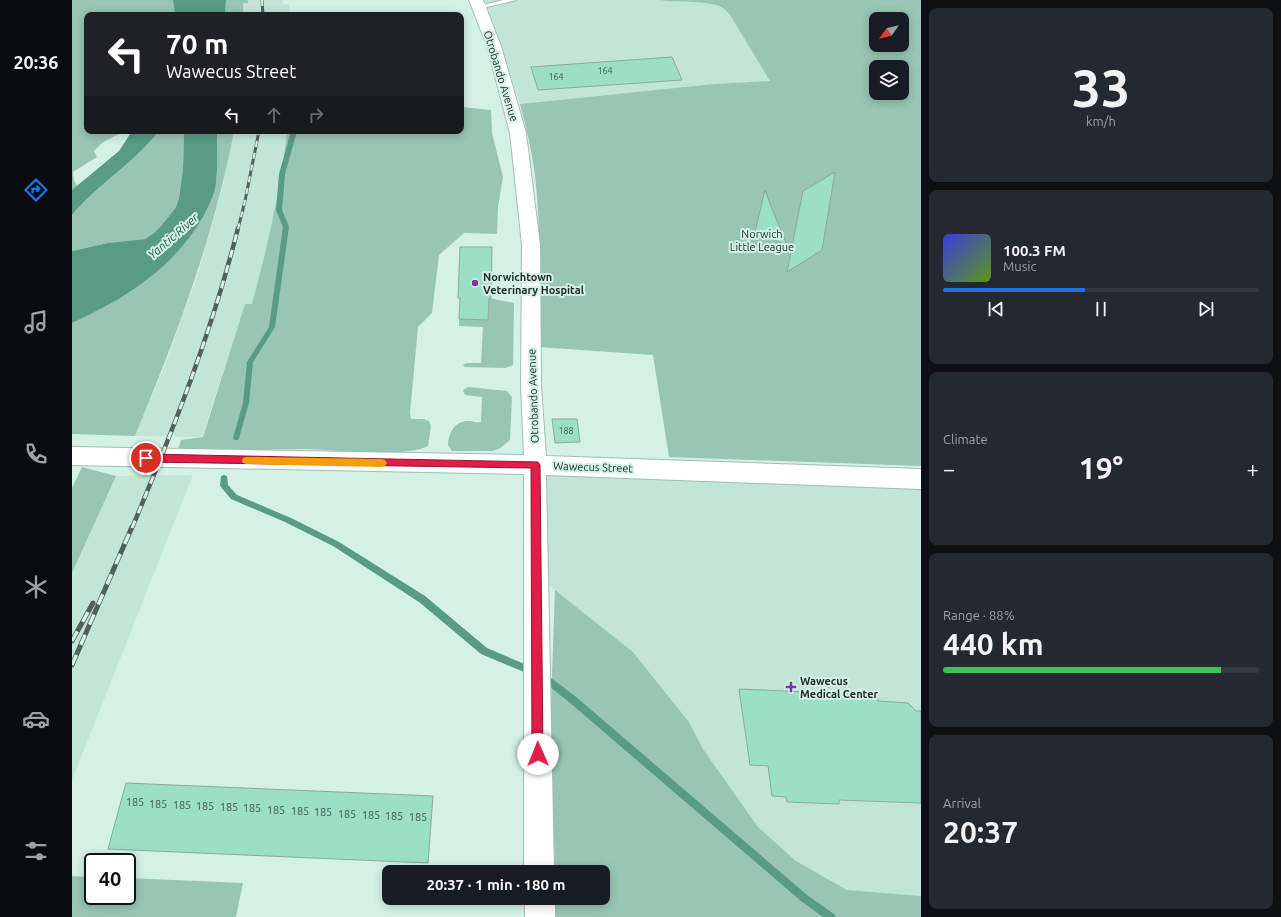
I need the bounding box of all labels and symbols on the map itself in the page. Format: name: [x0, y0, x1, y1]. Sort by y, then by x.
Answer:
north arrow: [869, 12, 909, 52]
street label: Otrobando Avenue: [481, 29, 521, 123]
house number: 164: [597, 66, 613, 76]
house number: 164: [548, 72, 564, 82]
water label: Yantic River: [145, 211, 201, 261]
park label: Norwich Little League: [730, 228, 794, 253]
place label: Norwichtown Veterinary Hospital: [483, 271, 585, 296]
marker: Norwichtown Veterinary Hospital: [470, 278, 480, 288]
street label: Otrobando Avenue: [525, 349, 541, 443]
house number: 188: [558, 426, 574, 436]
pin: [129, 441, 163, 475]
street label: Wawecus Street: [553, 460, 634, 474]
place label: Wawecus Medical Center: [800, 675, 878, 700]
marker: Wawecus Medical Center: [785, 681, 797, 693]
position arrow: [517, 733, 559, 775]
house number: 185: [126, 796, 144, 808]
house number: 185: [149, 798, 167, 810]
house number: 185: [173, 799, 191, 811]
house number: 185: [196, 800, 214, 812]
house number: 185: [220, 801, 238, 813]
house number: 185: [243, 802, 261, 814]
house number: 185: [267, 804, 285, 816]
house number: 185: [291, 805, 309, 817]
house number: 185: [314, 806, 332, 818]
house number: 185: [338, 808, 356, 820]
house number: 185: [362, 809, 380, 821]
house number: 185: [385, 810, 403, 822]
house number: 185: [409, 811, 427, 823]
speed limit sign: 40: [84, 853, 136, 905]

